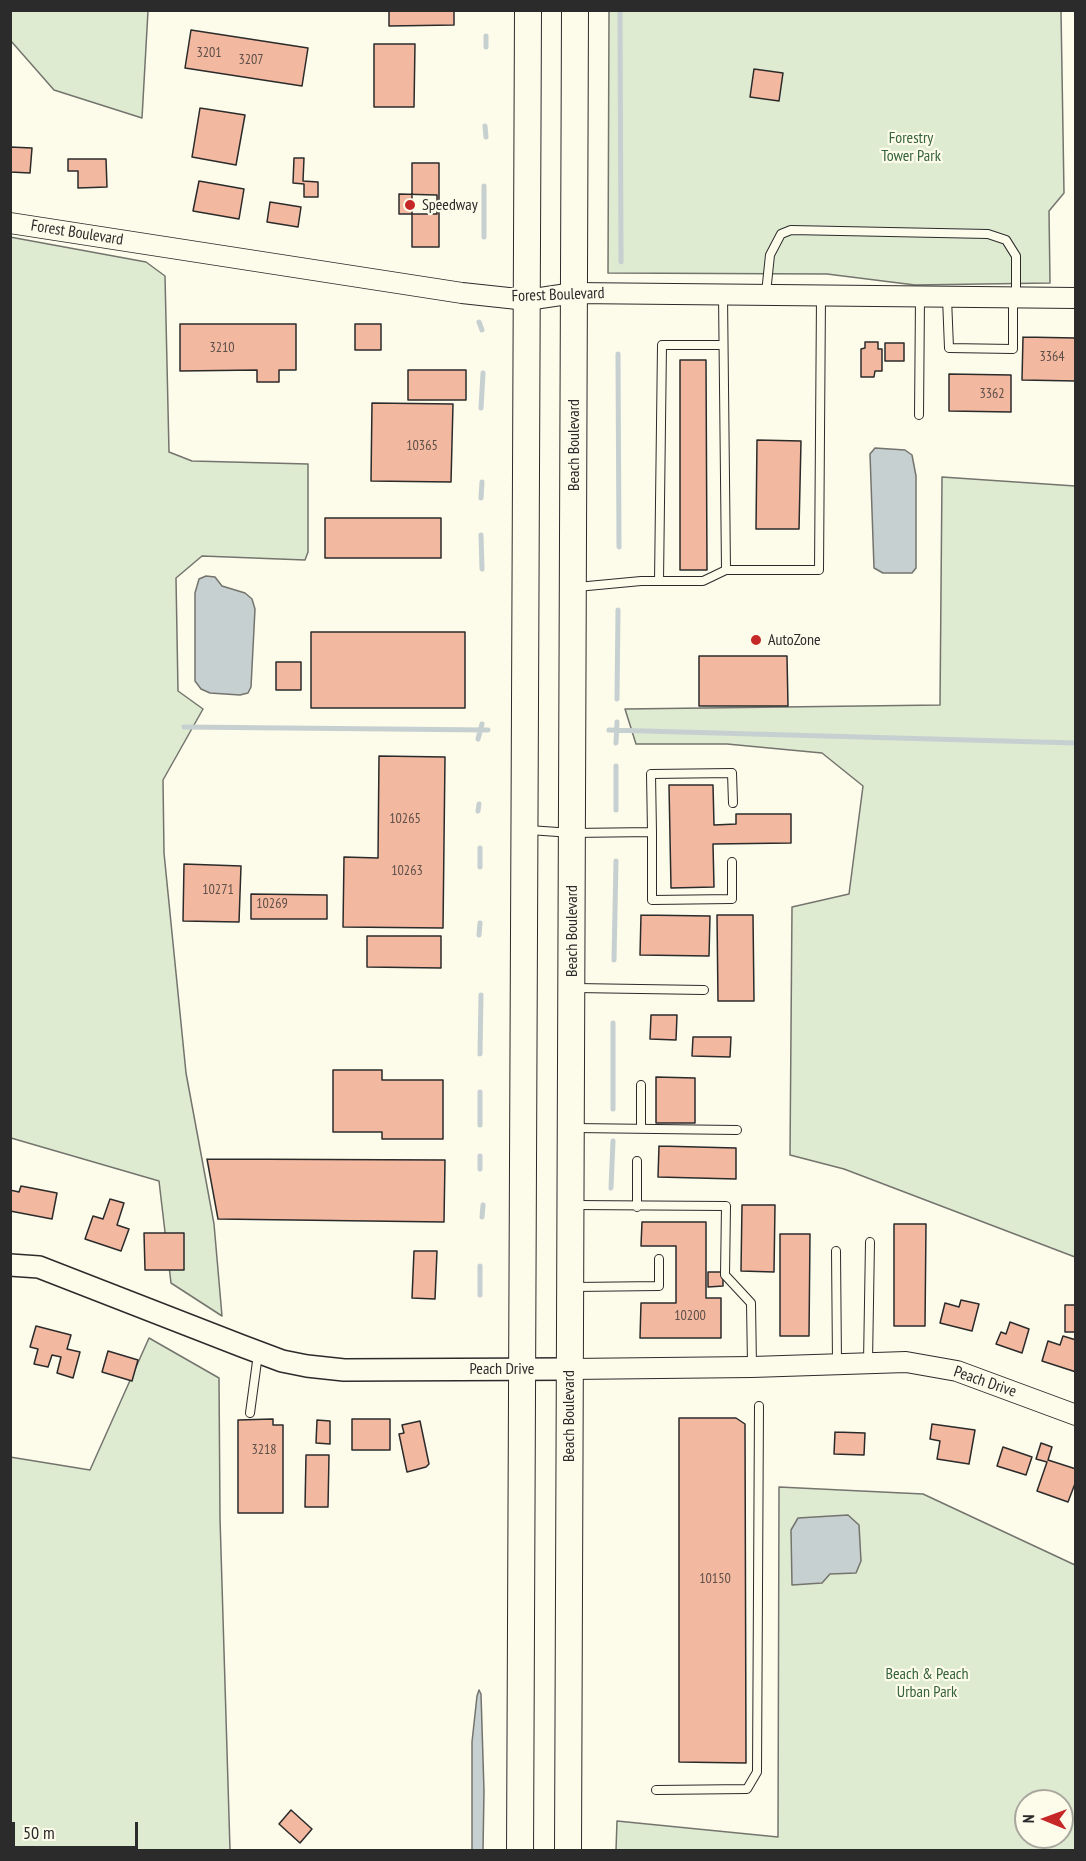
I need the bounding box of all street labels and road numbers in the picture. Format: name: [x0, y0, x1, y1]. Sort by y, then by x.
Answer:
street label: Forest Boulevard: [30, 216, 124, 250]
street label: Forest Boulevard: [511, 284, 605, 306]
street label: Beach Boulevard: [564, 399, 584, 491]
street label: Beach Boulevard: [562, 885, 582, 977]
street label: Peach Drive: [470, 1359, 534, 1379]
street label: Peach Drive: [951, 1362, 1019, 1402]
street label: Beach Boulevard: [559, 1370, 579, 1462]

